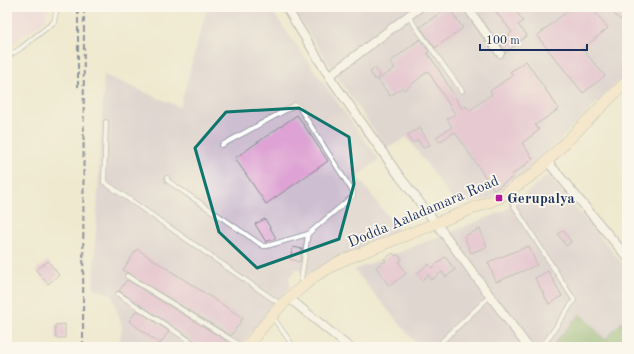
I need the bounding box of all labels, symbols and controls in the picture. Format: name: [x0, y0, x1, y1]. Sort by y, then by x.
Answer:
scale bar: [480, 26, 587, 52]
text: 100 m: [486, 35, 520, 47]
street label: Dodda Aaladamara Road: [346, 174, 501, 251]
place label: Gerupalya: [507, 192, 575, 207]
marker: Gerupalya: [494, 193, 504, 203]

